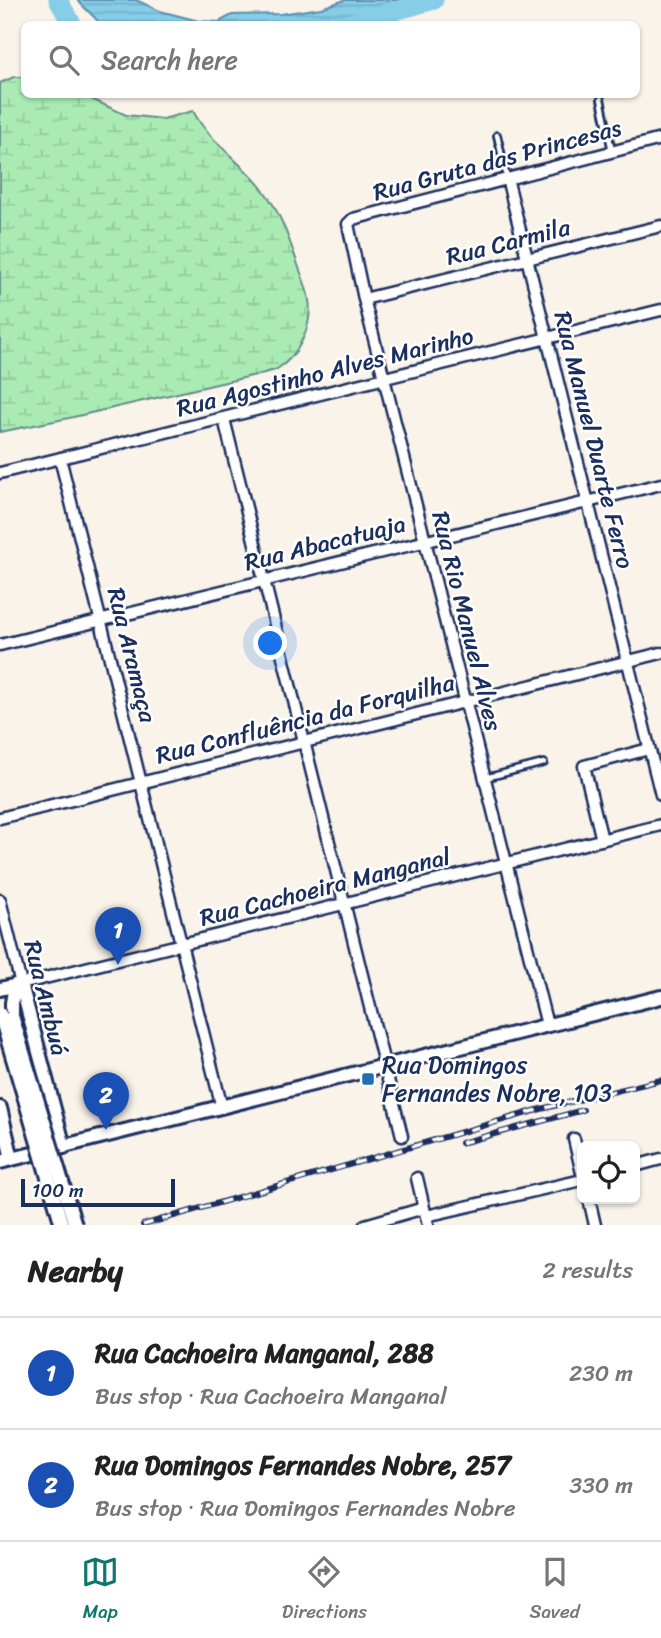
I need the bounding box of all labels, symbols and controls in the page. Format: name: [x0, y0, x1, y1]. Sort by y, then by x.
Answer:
search box: [21, 21, 640, 98]
text: Search here: [101, 37, 238, 83]
icon: search: [45, 41, 83, 79]
street label: Rua Gruta das Princesas: [368, 107, 626, 213]
street label: Rua Carmila: [442, 206, 575, 278]
street label: Rua Manuel Duarte Ferro: [542, 307, 646, 573]
street label: Rua Agostinho Alves Marinho: [172, 315, 478, 429]
street label: Rua Abacatuaja: [240, 503, 410, 583]
street label: Rua Rio Manuel Alves: [419, 507, 515, 735]
street label: Rua Aramaça: [95, 583, 169, 728]
your location: [253, 626, 287, 660]
street label: Rua Confluência da Forquilha: [151, 661, 460, 776]
street label: Rua Cachoeira Manganal: [195, 835, 456, 938]
pin: 1: [95, 907, 141, 965]
street label: Rua Ambuá: [11, 936, 81, 1060]
place label: Rua Domingos Fernandes Nobre, 103: [382, 1044, 612, 1114]
marker: Rua Domingos Fernandes Nobre, 103: [360, 1071, 376, 1087]
pin: 2: [83, 1072, 129, 1130]
map controls: [577, 1141, 640, 1204]
button: locate: [577, 1141, 640, 1204]
text: 100 m: [32, 1174, 84, 1207]
scale bar: [21, 1176, 175, 1208]
text: Nearby: [28, 1244, 123, 1298]
text: 2 results: [542, 1250, 633, 1291]
text: Rua Cachoeira Manganal, 288: [95, 1330, 434, 1376]
text: 1: [46, 1353, 56, 1394]
text: 230 m: [569, 1353, 633, 1394]
text: Bus stop · Rua Cachoeira Manganal: [95, 1376, 447, 1417]
text: Rua Domingos Fernandes Nobre, 257: [95, 1442, 511, 1488]
text: 2: [44, 1465, 58, 1506]
text: 330 m: [570, 1465, 633, 1506]
text: Bus stop · Rua Domingos Fernandes Nobre: [95, 1488, 515, 1529]
tab: Map: [81, 1553, 119, 1628]
tab: Directions: [282, 1553, 367, 1628]
tab: Saved: [530, 1553, 580, 1628]

